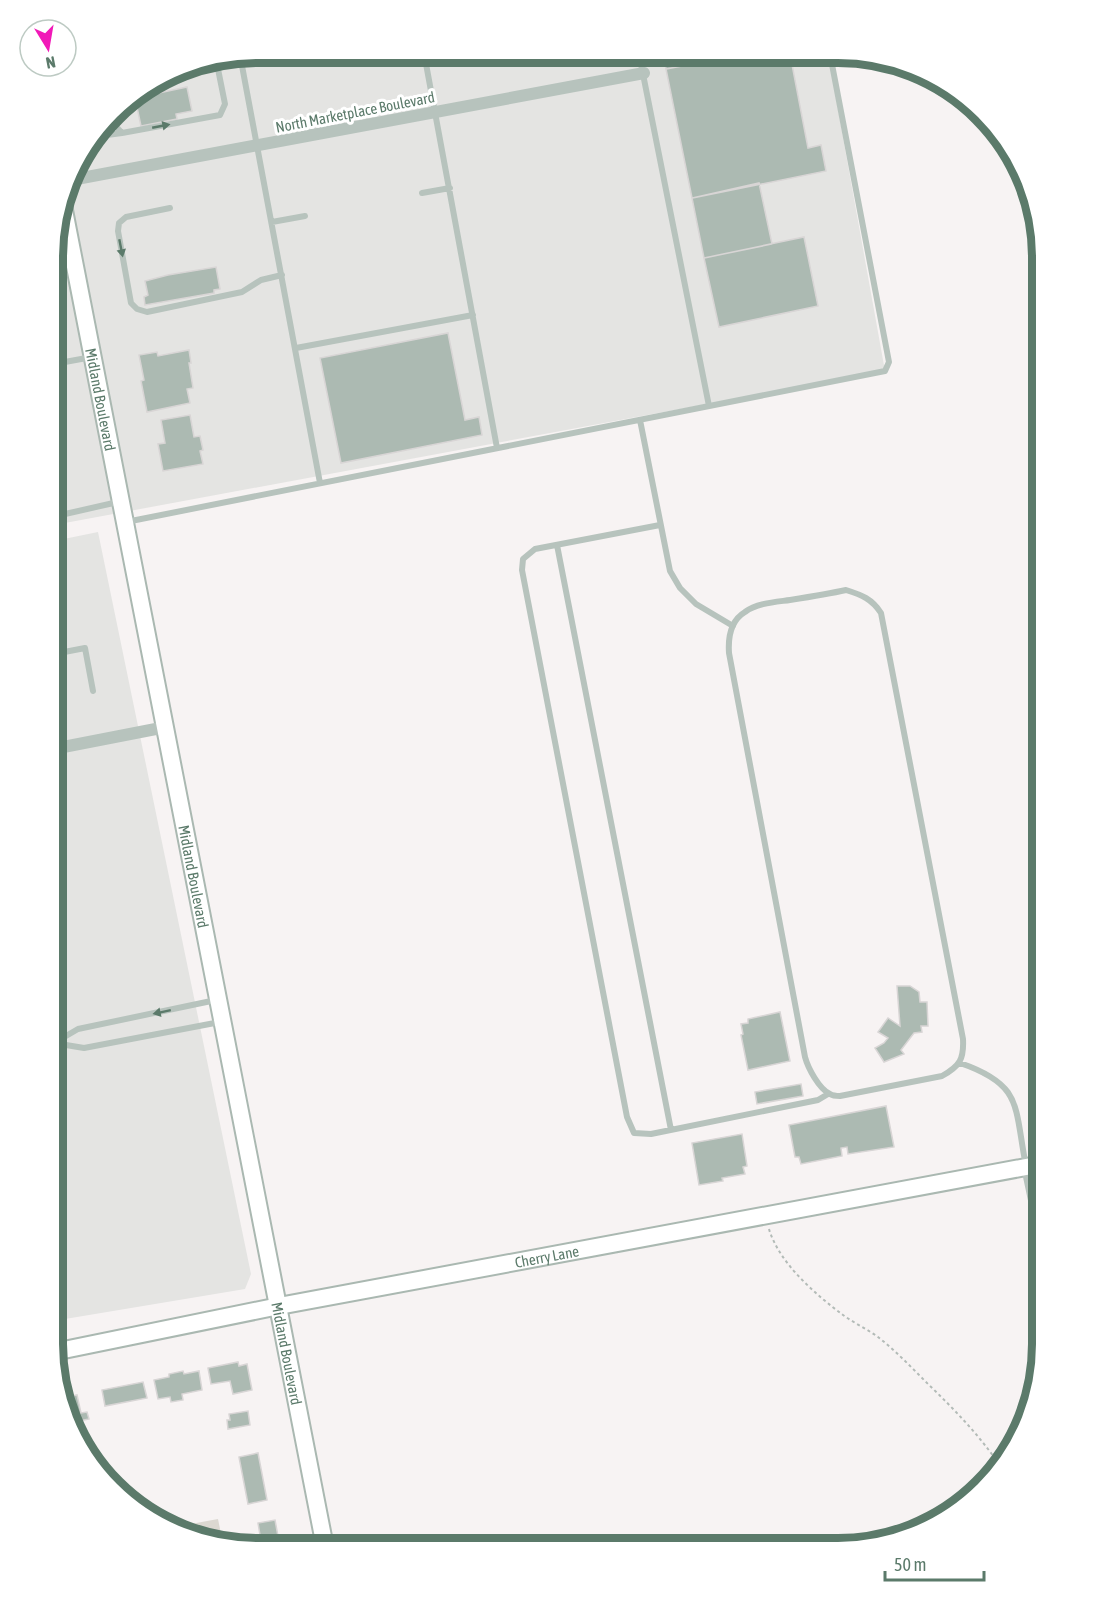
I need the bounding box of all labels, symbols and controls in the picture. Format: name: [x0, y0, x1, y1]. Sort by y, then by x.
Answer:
north arrow: [18, 18, 78, 78]
text: N: [45, 53, 57, 72]
street label: North Marketplace Boulevard: [274, 88, 436, 136]
one-way arrow: [151, 121, 170, 130]
one-way arrow: [117, 238, 126, 257]
street label: Midland Boulevard: [83, 346, 119, 452]
street label: Midland Boulevard: [176, 823, 212, 929]
one-way arrow: [153, 1007, 171, 1017]
street label: Cherry Lane: [513, 1242, 580, 1270]
street label: Midland Boulevard: [269, 1300, 306, 1406]
scale bar: [885, 1544, 984, 1582]
text: 50 m: [894, 1554, 926, 1575]

